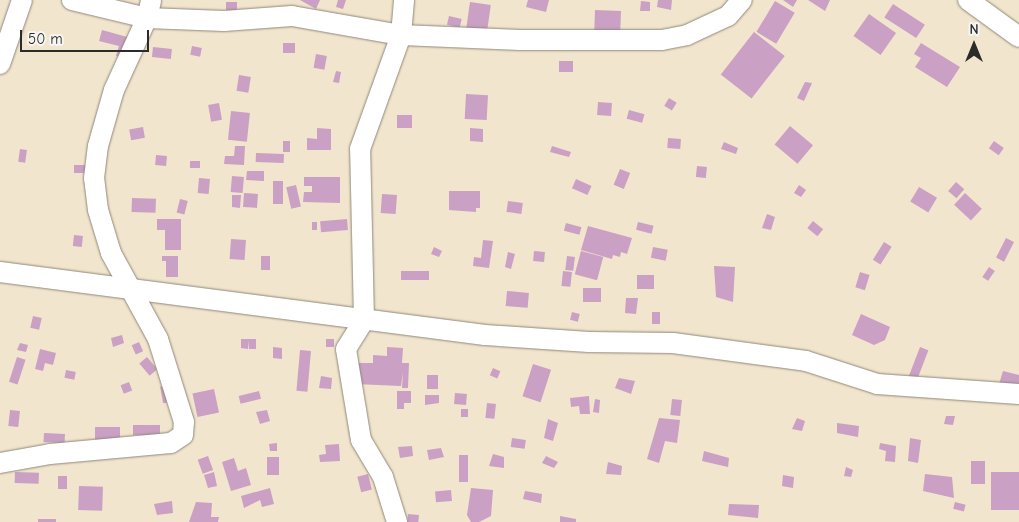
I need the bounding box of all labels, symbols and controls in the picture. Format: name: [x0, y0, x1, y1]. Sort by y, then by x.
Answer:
scale bar: [22, 20, 151, 52]
north arrow: [949, 20, 999, 70]
text: N: [969, 21, 979, 38]
text: 50 m: [28, 30, 63, 48]

